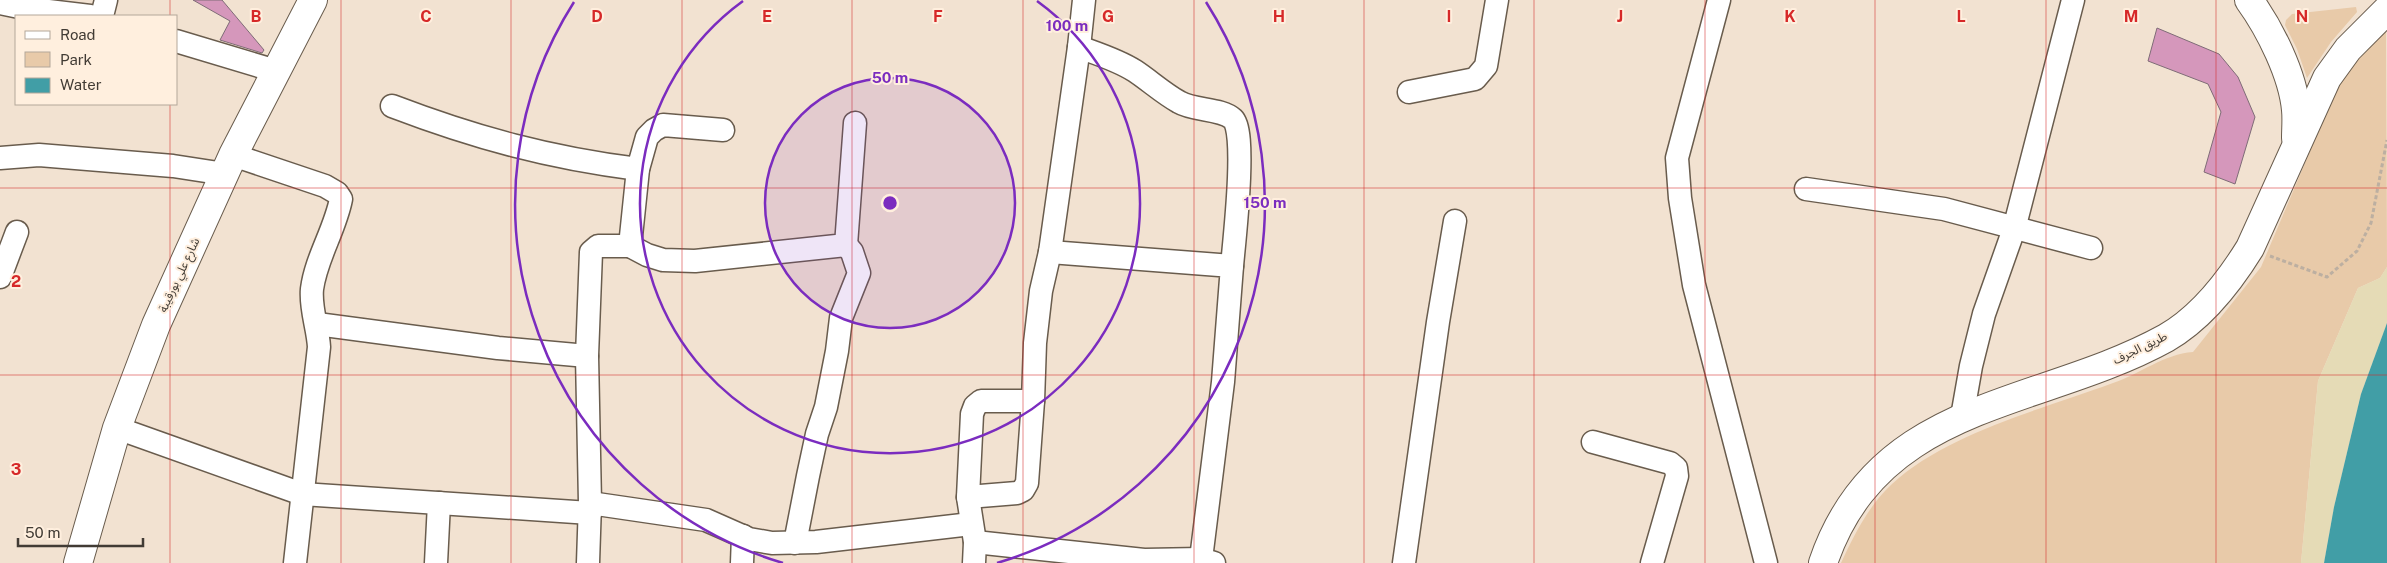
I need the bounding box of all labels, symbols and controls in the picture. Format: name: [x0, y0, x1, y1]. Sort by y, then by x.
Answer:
text: B: [251, 7, 262, 26]
text: C: [420, 7, 432, 26]
text: D: [591, 7, 603, 26]
text: E: [762, 7, 772, 26]
text: F: [933, 7, 943, 26]
text: G: [1102, 7, 1114, 26]
text: H: [1273, 7, 1285, 26]
text: I: [1447, 7, 1451, 26]
text: J: [1617, 7, 1623, 26]
text: K: [1784, 7, 1796, 26]
text: L: [1956, 7, 1966, 26]
text: M: [2124, 7, 2138, 26]
text: N: [2296, 7, 2308, 26]
legend: [15, 15, 178, 105]
text: 100 m: [1046, 17, 1088, 34]
text: Road: [60, 26, 96, 43]
text: Park: [60, 51, 92, 68]
text: 50 m: [872, 69, 908, 86]
text: Water: [60, 76, 102, 93]
centre of rings: [881, 194, 899, 212]
text: 150 m: [1243, 194, 1287, 211]
street label: شارع علي بورقيبة: [156, 236, 205, 316]
text: 2: [11, 272, 21, 291]
street label: طريق الجرف: [2111, 329, 2170, 368]
text: 3: [11, 460, 21, 479]
scale bar: [18, 516, 142, 548]
text: 50 m: [25, 524, 60, 541]

